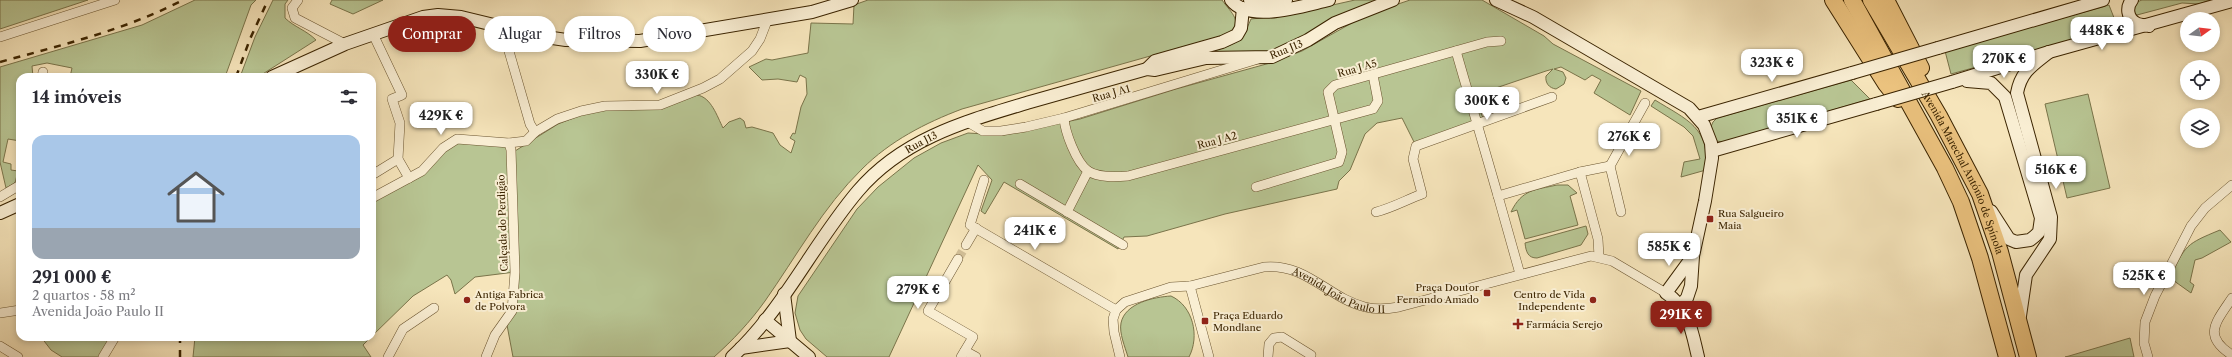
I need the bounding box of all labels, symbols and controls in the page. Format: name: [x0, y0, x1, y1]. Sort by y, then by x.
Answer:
north arrow: [2180, 12, 2220, 52]
map controls: [2180, 12, 2220, 148]
chip: Comprar: [388, 16, 476, 52]
chip: Alugar: [484, 16, 556, 52]
chip: Filtros: [564, 16, 635, 52]
chip: Novo: [643, 16, 706, 52]
pin: 448K €: [2069, 17, 2135, 51]
text: 448K €: [2079, 22, 2125, 38]
street label: Rua J13: [1268, 37, 1305, 62]
pin: 270K €: [1971, 45, 2037, 79]
pin: 323K €: [1739, 49, 1805, 83]
text: 270K €: [1982, 50, 2026, 66]
text: 323K €: [1750, 54, 1794, 70]
street label: Rua J A5: [1336, 57, 1378, 80]
button: locate: [2180, 60, 2220, 100]
pin: 330K €: [624, 61, 690, 95]
text: 330K €: [635, 66, 679, 82]
street label: Rua J A1: [1091, 82, 1132, 105]
icon: filters: [338, 86, 360, 108]
text: 14 imóveis: [32, 87, 122, 107]
pin: 300K €: [1454, 87, 1520, 121]
street label: Avenida Marechal António de Spínola: [1918, 88, 2007, 257]
text: 300K €: [1464, 92, 1510, 108]
pin: 429K €: [408, 102, 474, 136]
pin: 351K €: [1764, 105, 1830, 139]
text: 429K €: [419, 107, 463, 123]
button: layers: [2180, 108, 2220, 148]
text: 351K €: [1776, 110, 1818, 126]
pin: 276K €: [1596, 123, 1662, 157]
text: 276K €: [1607, 128, 1651, 144]
street label: Rua J13: [903, 129, 939, 156]
street label: Rua J A2: [1196, 129, 1239, 152]
pin: 516K €: [2023, 156, 2089, 190]
icon: home: [160, 161, 232, 233]
text: 516K €: [2035, 161, 2077, 177]
street label: Calçada do Perdigão: [494, 174, 511, 272]
place label: Rua Salgueiro Maia: [1718, 207, 1784, 232]
marker: Rua Salgueiro Maia: [1705, 214, 1715, 224]
pin: 241K €: [1002, 217, 1068, 251]
text: 241K €: [1014, 222, 1056, 238]
pin: 585K €: [1636, 233, 1702, 267]
text: 585K €: [1647, 238, 1691, 254]
pin: 525K €: [2111, 262, 2177, 296]
street label: Avenida João Paulo II: [1289, 264, 1386, 316]
text: 291 000 €: [32, 267, 112, 287]
text: 525K €: [2122, 267, 2166, 283]
pin: 279K €: [885, 276, 951, 310]
text: 279K €: [896, 281, 940, 297]
place label: Praça Doutor Fernando Amado: [1397, 281, 1480, 306]
text: 2 quartos · 58 m²: [32, 287, 136, 303]
place label: Antiga Fabrica de Polvora: [474, 288, 544, 313]
marker: Praça Doutor Fernando Amado: [1482, 288, 1492, 298]
place label: Centro de Vida Independente: [1513, 288, 1586, 313]
marker: Antiga Fabrica de Polvora: [462, 295, 472, 305]
marker: Centro de Vida Independente: [1588, 295, 1598, 305]
pin: 291K €: [1648, 301, 1714, 335]
text: Avenida João Paulo II: [32, 303, 164, 319]
text: 291K €: [1660, 306, 1702, 322]
place label: Praça Eduardo Mondlane: [1213, 309, 1283, 334]
marker: Praça Eduardo Mondlane: [1200, 316, 1210, 326]
place label: Farmácia Serejo: [1526, 318, 1603, 331]
marker: Farmácia Serejo: [1513, 319, 1523, 329]

